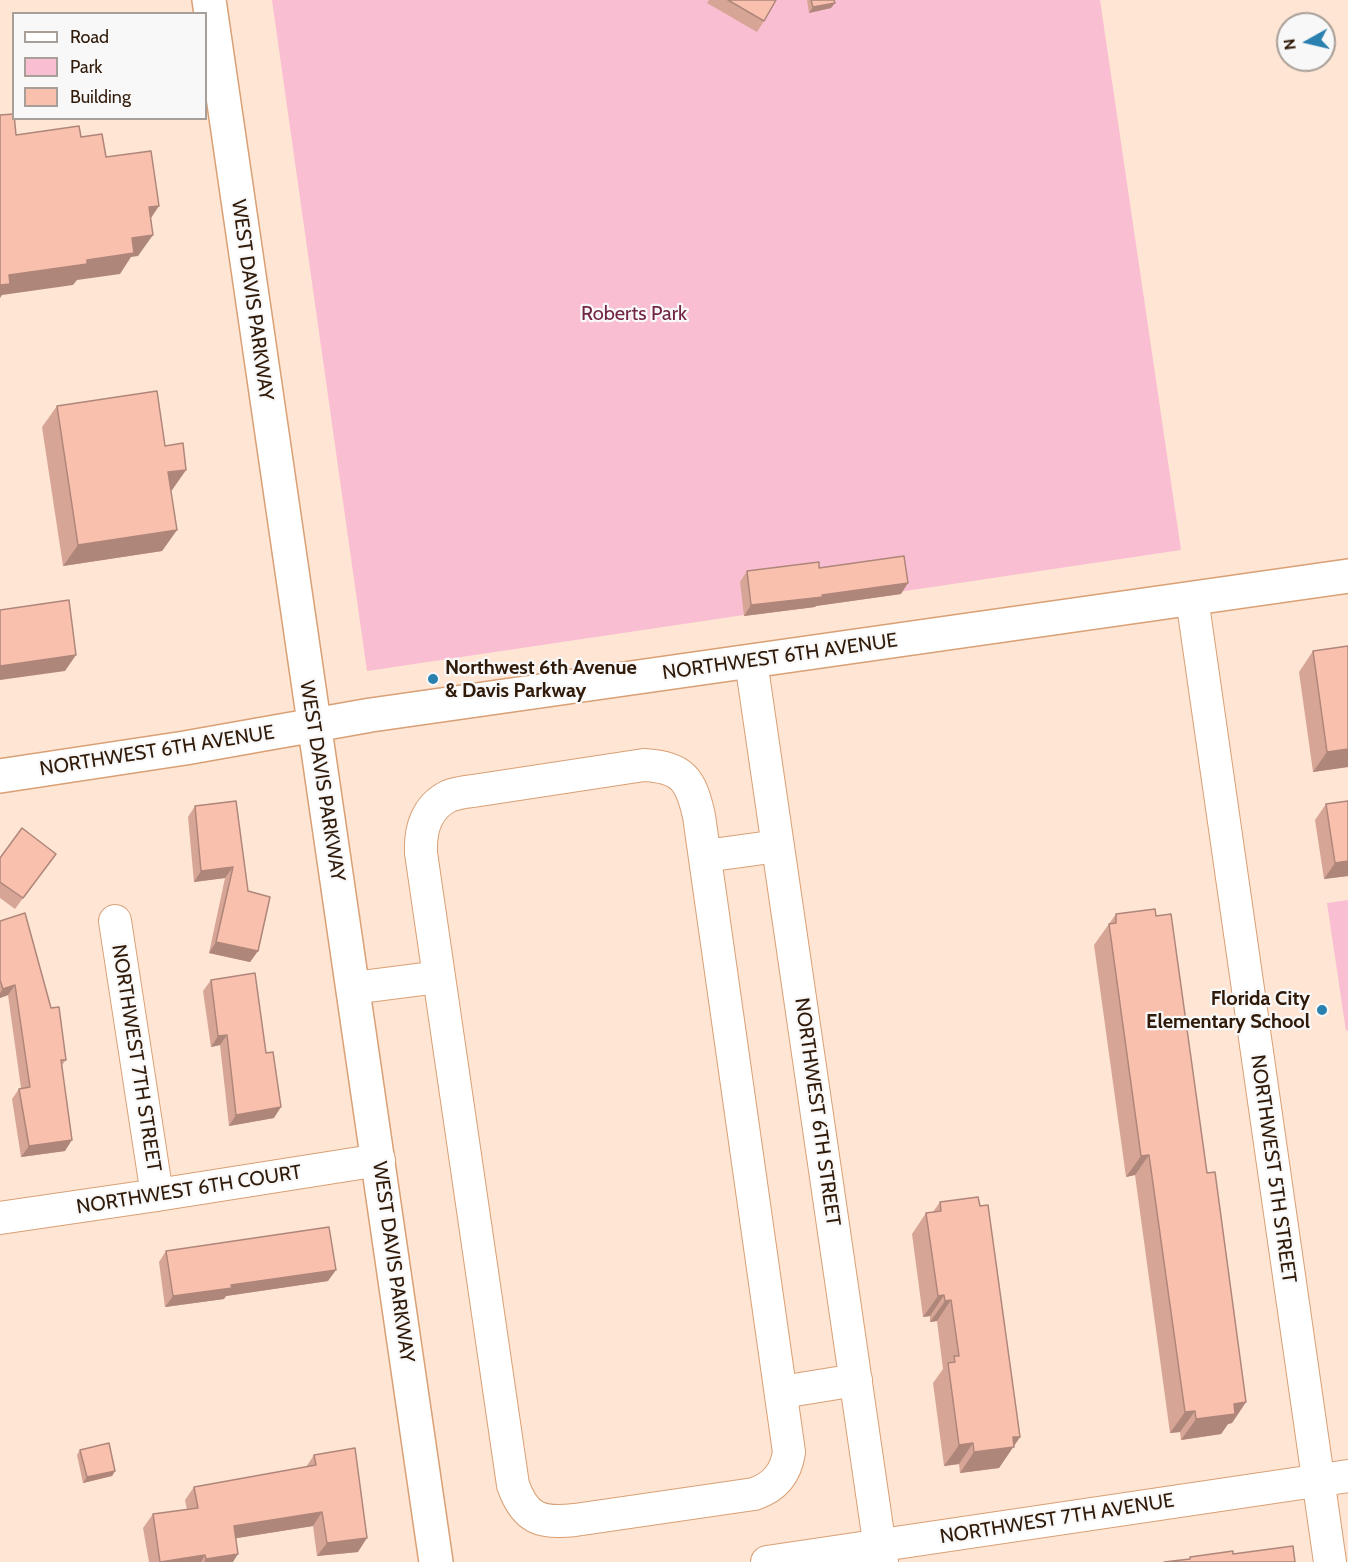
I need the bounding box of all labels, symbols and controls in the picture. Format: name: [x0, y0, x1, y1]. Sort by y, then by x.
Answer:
legend: [12, 12, 207, 120]
north arrow: [1276, 12, 1336, 72]
text: Road: [70, 26, 109, 48]
text: N: [1279, 37, 1300, 51]
text: Park: [70, 56, 102, 78]
text: Building: [70, 86, 131, 108]
street label: WEST DAVIS PARKWAY: [226, 198, 278, 402]
park label: Roberts Park: [581, 302, 687, 326]
street label: NORTHWEST 6TH AVENUE: [661, 629, 899, 685]
place label: Northwest 6th Avenue & Davis Parkway: [445, 656, 637, 703]
marker: Northwest 6th Avenue & Davis Parkway: [426, 672, 440, 686]
street label: WEST DAVIS PARKWAY: [294, 679, 350, 883]
street label: NORTHWEST 6TH AVENUE: [38, 721, 276, 781]
street label: NORTHWEST 7TH STREET: [106, 943, 166, 1173]
place label: Florida City Elementary School: [1146, 987, 1310, 1034]
street label: NORTHWEST 6TH STREET: [789, 996, 845, 1228]
marker: Florida City Elementary School: [1315, 1003, 1329, 1017]
street label: NORTHWEST 5TH STREET: [1245, 1053, 1301, 1285]
street label: NORTHWEST 6TH COURT: [75, 1160, 303, 1220]
street label: WEST DAVIS PARKWAY: [367, 1160, 419, 1364]
street label: NORTHWEST 7TH AVENUE: [938, 1489, 1176, 1549]

